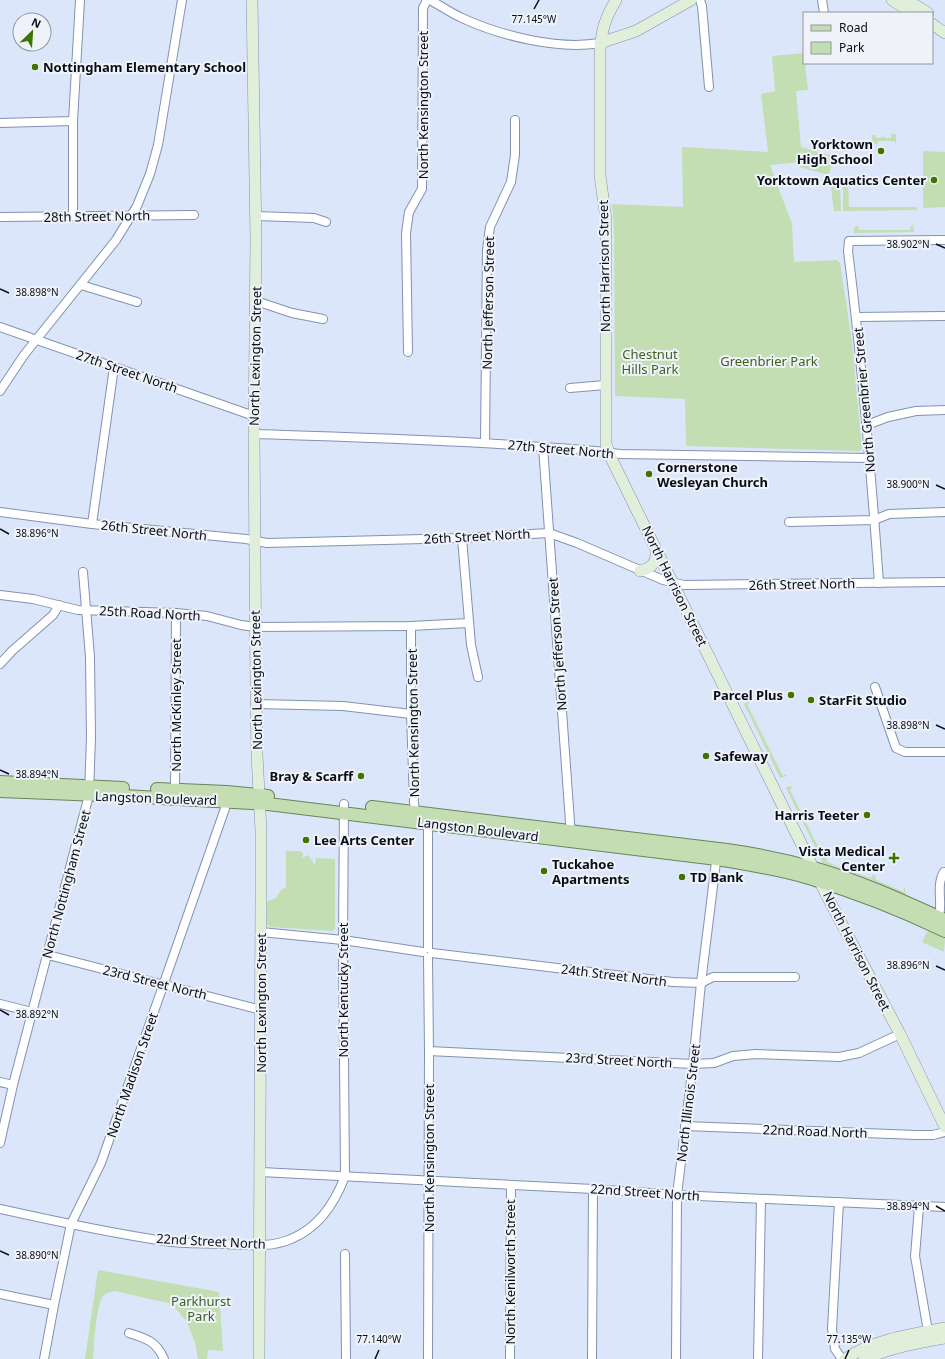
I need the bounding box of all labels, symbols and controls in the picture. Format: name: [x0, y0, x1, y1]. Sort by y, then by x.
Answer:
north arrow: [12, 12, 52, 52]
text: 77.145°W: [512, 12, 557, 26]
legend: [803, 12, 933, 64]
text: N: [29, 14, 44, 31]
text: Road: [839, 19, 868, 36]
street label: North Kensington Street: [414, 30, 432, 179]
text: Park: [839, 39, 865, 56]
place label: Nottingham Elementary School: [43, 58, 246, 76]
marker: Nottingham Elementary School: [30, 62, 40, 72]
place label: Yorktown High School: [797, 135, 873, 168]
marker: Yorktown High School: [876, 146, 886, 156]
place label: Yorktown Aquatics Center: [757, 171, 926, 189]
marker: Yorktown Aquatics Center: [929, 175, 939, 185]
street label: North Harrison Street: [594, 200, 614, 332]
street label: 28th Street North: [44, 206, 150, 226]
street label: North Jefferson Street: [478, 236, 498, 370]
text: 38.902°N: [886, 237, 930, 251]
text: 38.898°N: [15, 285, 59, 299]
street label: North Lexington Street: [245, 286, 265, 426]
street label: North Greenbrier Street: [849, 326, 879, 473]
street label: 27th Street North: [74, 345, 180, 397]
park label: Chestnut Hills Park: [622, 345, 678, 378]
park label: Greenbrier Park: [720, 352, 818, 370]
street label: 27th Street North: [507, 435, 615, 463]
place label: Cornerstone Wesleyan Church: [657, 458, 768, 491]
marker: Cornerstone Wesleyan Church: [644, 469, 654, 479]
text: 38.900°N: [886, 477, 930, 491]
street label: 26th Street North: [100, 515, 208, 545]
street label: North Harrison Street: [638, 523, 712, 650]
street label: 26th Street North: [423, 524, 531, 548]
text: 38.896°N: [15, 526, 59, 540]
street label: 26th Street North: [749, 574, 855, 594]
street label: North Jefferson Street: [543, 576, 571, 711]
street label: 25th Road North: [99, 601, 201, 625]
street label: North Lexington Street: [246, 610, 266, 750]
street label: North McKinley Street: [167, 638, 185, 772]
street label: North Kensington Street: [403, 648, 423, 797]
place label: Parcel Plus: [713, 686, 783, 704]
marker: Parcel Plus: [786, 690, 796, 700]
place label: StarFit Studio: [819, 691, 907, 709]
marker: StarFit Studio: [806, 695, 816, 705]
text: 38.898°N: [886, 718, 930, 732]
place label: Safeway: [714, 747, 768, 765]
marker: Safeway: [701, 751, 711, 761]
text: 38.894°N: [15, 767, 59, 781]
place label: Bray & Scarff: [270, 767, 354, 785]
marker: Bray & Scarff: [356, 771, 366, 781]
street label: Langston Boulevard: [95, 787, 217, 809]
place label: Harris Teeter: [775, 806, 859, 824]
street label: North Nottingham Street: [38, 808, 95, 960]
marker: Harris Teeter: [862, 810, 872, 820]
street label: Langston Boulevard: [416, 813, 540, 845]
place label: Lee Arts Center: [314, 831, 414, 849]
marker: Lee Arts Center: [301, 835, 311, 845]
place label: Vista Medical Center: [799, 842, 885, 875]
marker: Vista Medical Center: [888, 852, 900, 864]
place label: Tuckahoe Apartments: [552, 855, 630, 888]
marker: Tuckahoe Apartments: [539, 866, 549, 876]
place label: TD Bank: [690, 868, 744, 886]
marker: TD Bank: [677, 872, 687, 882]
street label: North Harrison Street: [819, 888, 895, 1014]
street label: North Kentucky Street: [334, 922, 352, 1057]
street label: North Lexington Street: [252, 933, 270, 1073]
text: 38.896°N: [886, 958, 930, 972]
street label: 23rd Street North: [101, 960, 209, 1004]
street label: 24th Street North: [560, 960, 668, 990]
text: 38.892°N: [15, 1007, 59, 1021]
street label: North Madison Street: [102, 1010, 162, 1140]
street label: North Illinois Street: [672, 1043, 704, 1163]
street label: 23rd Street North: [565, 1048, 673, 1072]
street label: North Kensington Street: [420, 1083, 438, 1232]
street label: 22nd Road North: [762, 1120, 868, 1142]
street label: 22nd Street North: [590, 1179, 700, 1205]
street label: North Kenilworth Street: [501, 1199, 519, 1345]
text: 38.894°N: [886, 1199, 930, 1213]
street label: 22nd Street North: [156, 1229, 266, 1253]
text: 38.890°N: [15, 1248, 59, 1262]
park label: Parkhurst Park: [171, 1292, 231, 1325]
text: 77.140°W: [357, 1332, 402, 1346]
text: 77.135°W: [827, 1332, 872, 1346]

